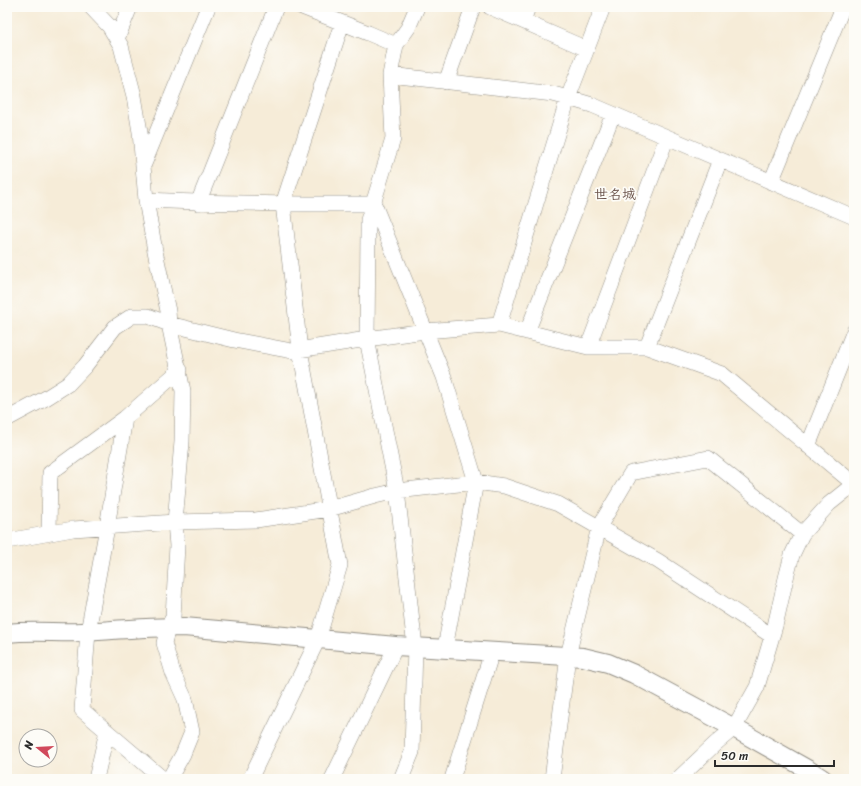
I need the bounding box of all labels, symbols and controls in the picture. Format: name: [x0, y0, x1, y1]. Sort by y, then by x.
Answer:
district label: 世名城: [594, 182, 636, 207]
north arrow: [18, 728, 58, 768]
text: N: [18, 738, 39, 753]
scale bar: [715, 742, 834, 768]
text: 50 m: [721, 745, 748, 767]

